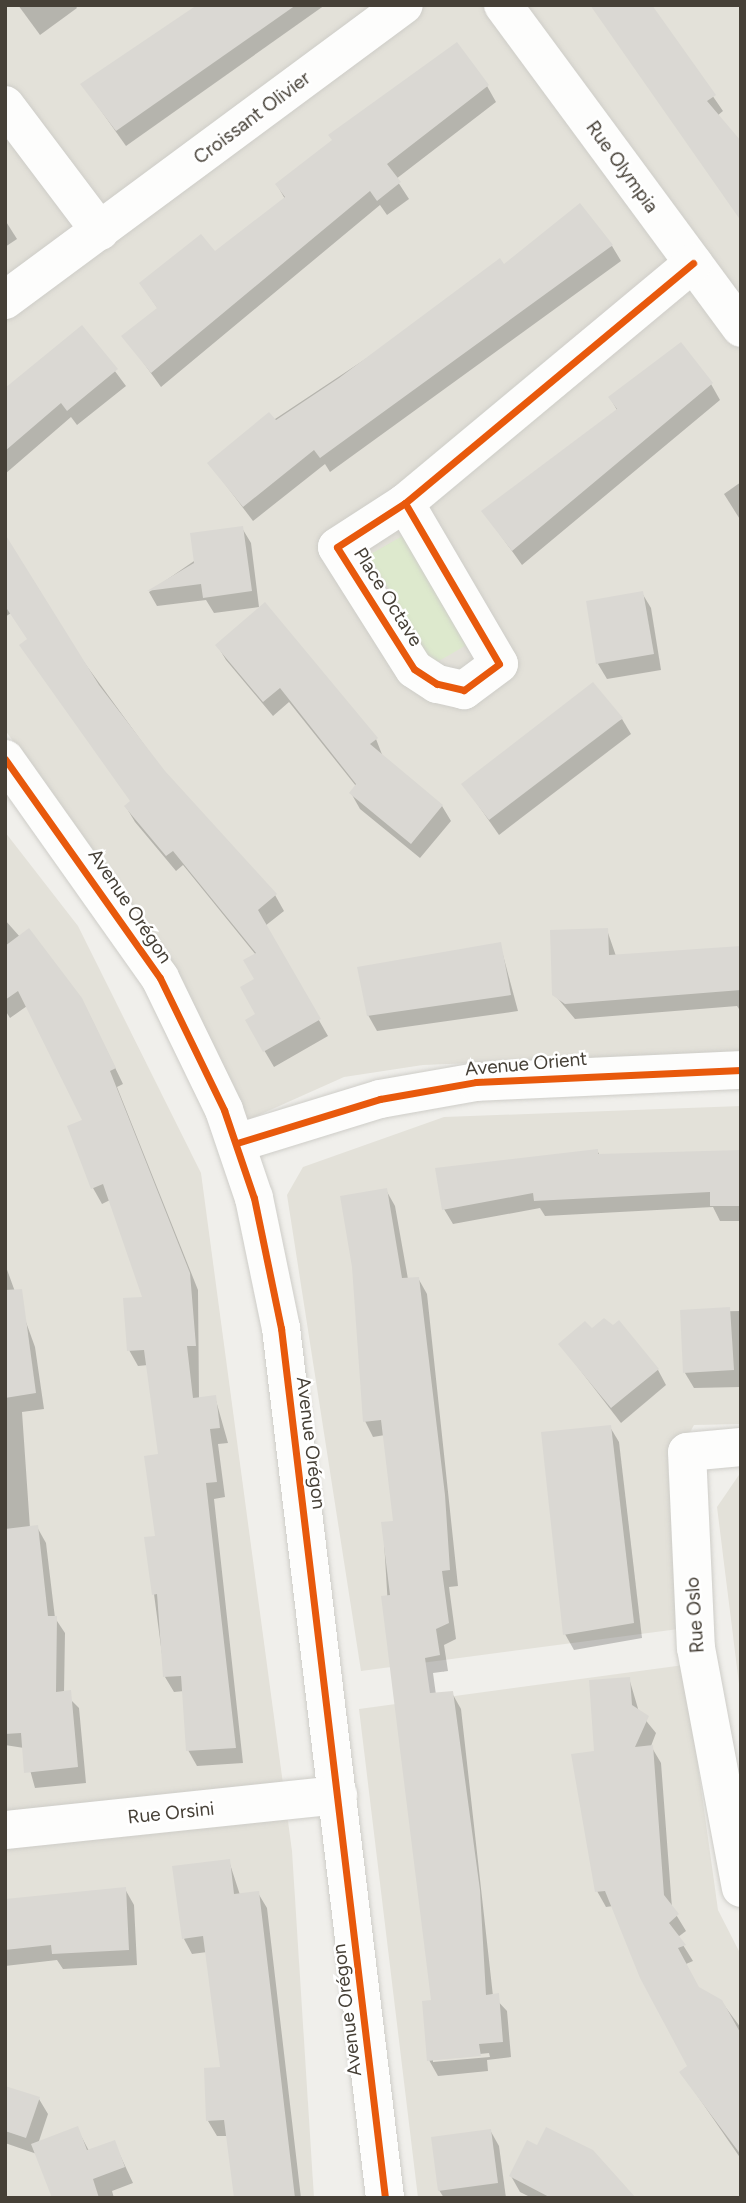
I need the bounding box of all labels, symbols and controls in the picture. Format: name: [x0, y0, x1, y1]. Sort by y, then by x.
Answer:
street label: Croissant Olivier: [189, 67, 315, 169]
street label: Rue Olympia: [581, 117, 663, 217]
street label: Place Octave: [349, 543, 427, 651]
street label: Avenue Orégon: [83, 844, 177, 968]
street label: Avenue Orient: [464, 1047, 588, 1081]
street label: Avenue Orégon: [292, 1375, 330, 1511]
street label: Rue Oslo: [681, 1576, 709, 1654]
street label: Rue Orsini: [127, 1797, 215, 1829]
street label: Avenue Orégon: [328, 1942, 366, 2078]

